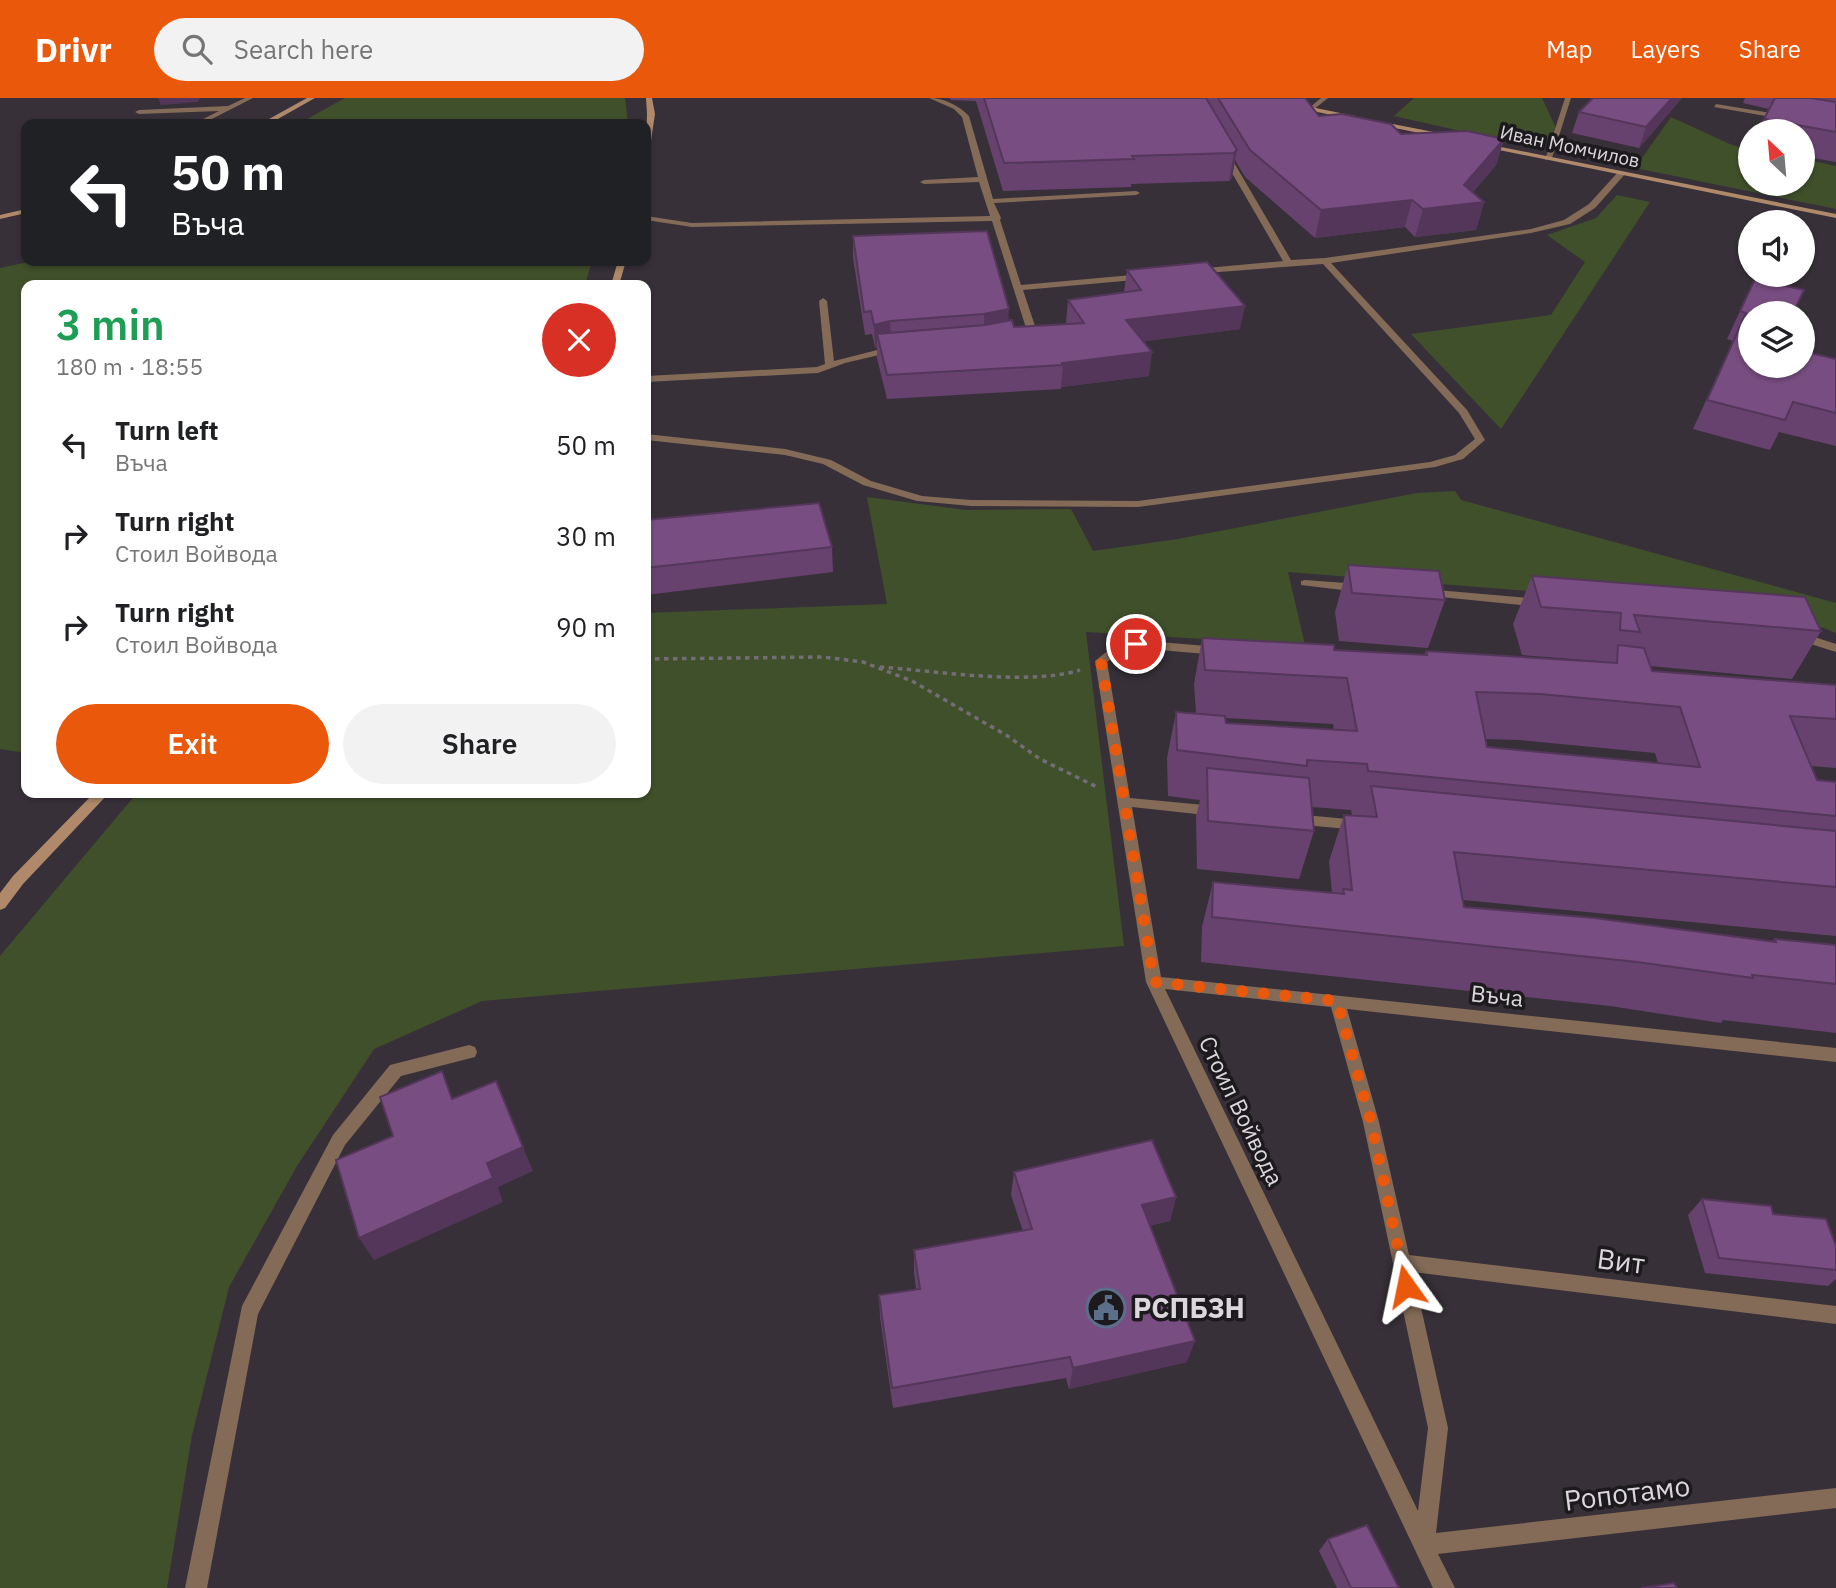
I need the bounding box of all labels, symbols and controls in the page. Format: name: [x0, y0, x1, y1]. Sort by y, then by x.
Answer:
search box: [154, 18, 644, 81]
text: Drivr: [35, 28, 112, 71]
icon: search: [178, 30, 216, 68]
text: Search here: [234, 32, 373, 66]
text: Map: [1546, 33, 1593, 65]
text: Layers: [1631, 33, 1701, 65]
text: Share: [1739, 33, 1801, 65]
street label: Иван Момчилов: [1498, 119, 1642, 173]
north arrow: [1738, 119, 1815, 196]
map controls: [1738, 119, 1815, 378]
text: 50 m: [171, 140, 285, 203]
icon: left: [56, 147, 147, 238]
text: Въча: [171, 202, 244, 244]
button: sound: [1738, 210, 1815, 287]
text: 3 min: [56, 297, 165, 352]
button: layers: [1738, 301, 1815, 378]
button: close: [542, 303, 616, 377]
text: 180 m · 18:55: [56, 351, 203, 381]
text: Turn left: [115, 413, 218, 447]
icon: left: [56, 426, 94, 464]
text: 50 m: [556, 428, 616, 462]
text: Въча: [115, 447, 168, 477]
text: Turn right: [115, 504, 234, 538]
icon: right: [56, 517, 94, 555]
text: 30 m: [556, 519, 616, 553]
text: Стоил Войвода: [115, 538, 278, 568]
text: Turn right: [115, 595, 234, 629]
icon: right: [56, 608, 94, 646]
text: 90 m: [556, 610, 616, 644]
pin: [1106, 614, 1166, 674]
icon: arrive: [1117, 625, 1155, 663]
text: Стоил Войвода: [115, 629, 278, 659]
button: Exit: [56, 704, 329, 784]
button: Share: [343, 704, 616, 784]
street label: Въча: [1469, 977, 1525, 1013]
street label: Стоил Войвода: [1193, 1031, 1291, 1190]
street label: Вит: [1595, 1239, 1647, 1282]
position arrow: [1369, 1249, 1443, 1323]
public building icon: РСПБЗН: [1085, 1287, 1127, 1329]
place label: РСПБЗН: [1133, 1289, 1245, 1326]
street label: Ропотамо: [1562, 1466, 1692, 1519]

